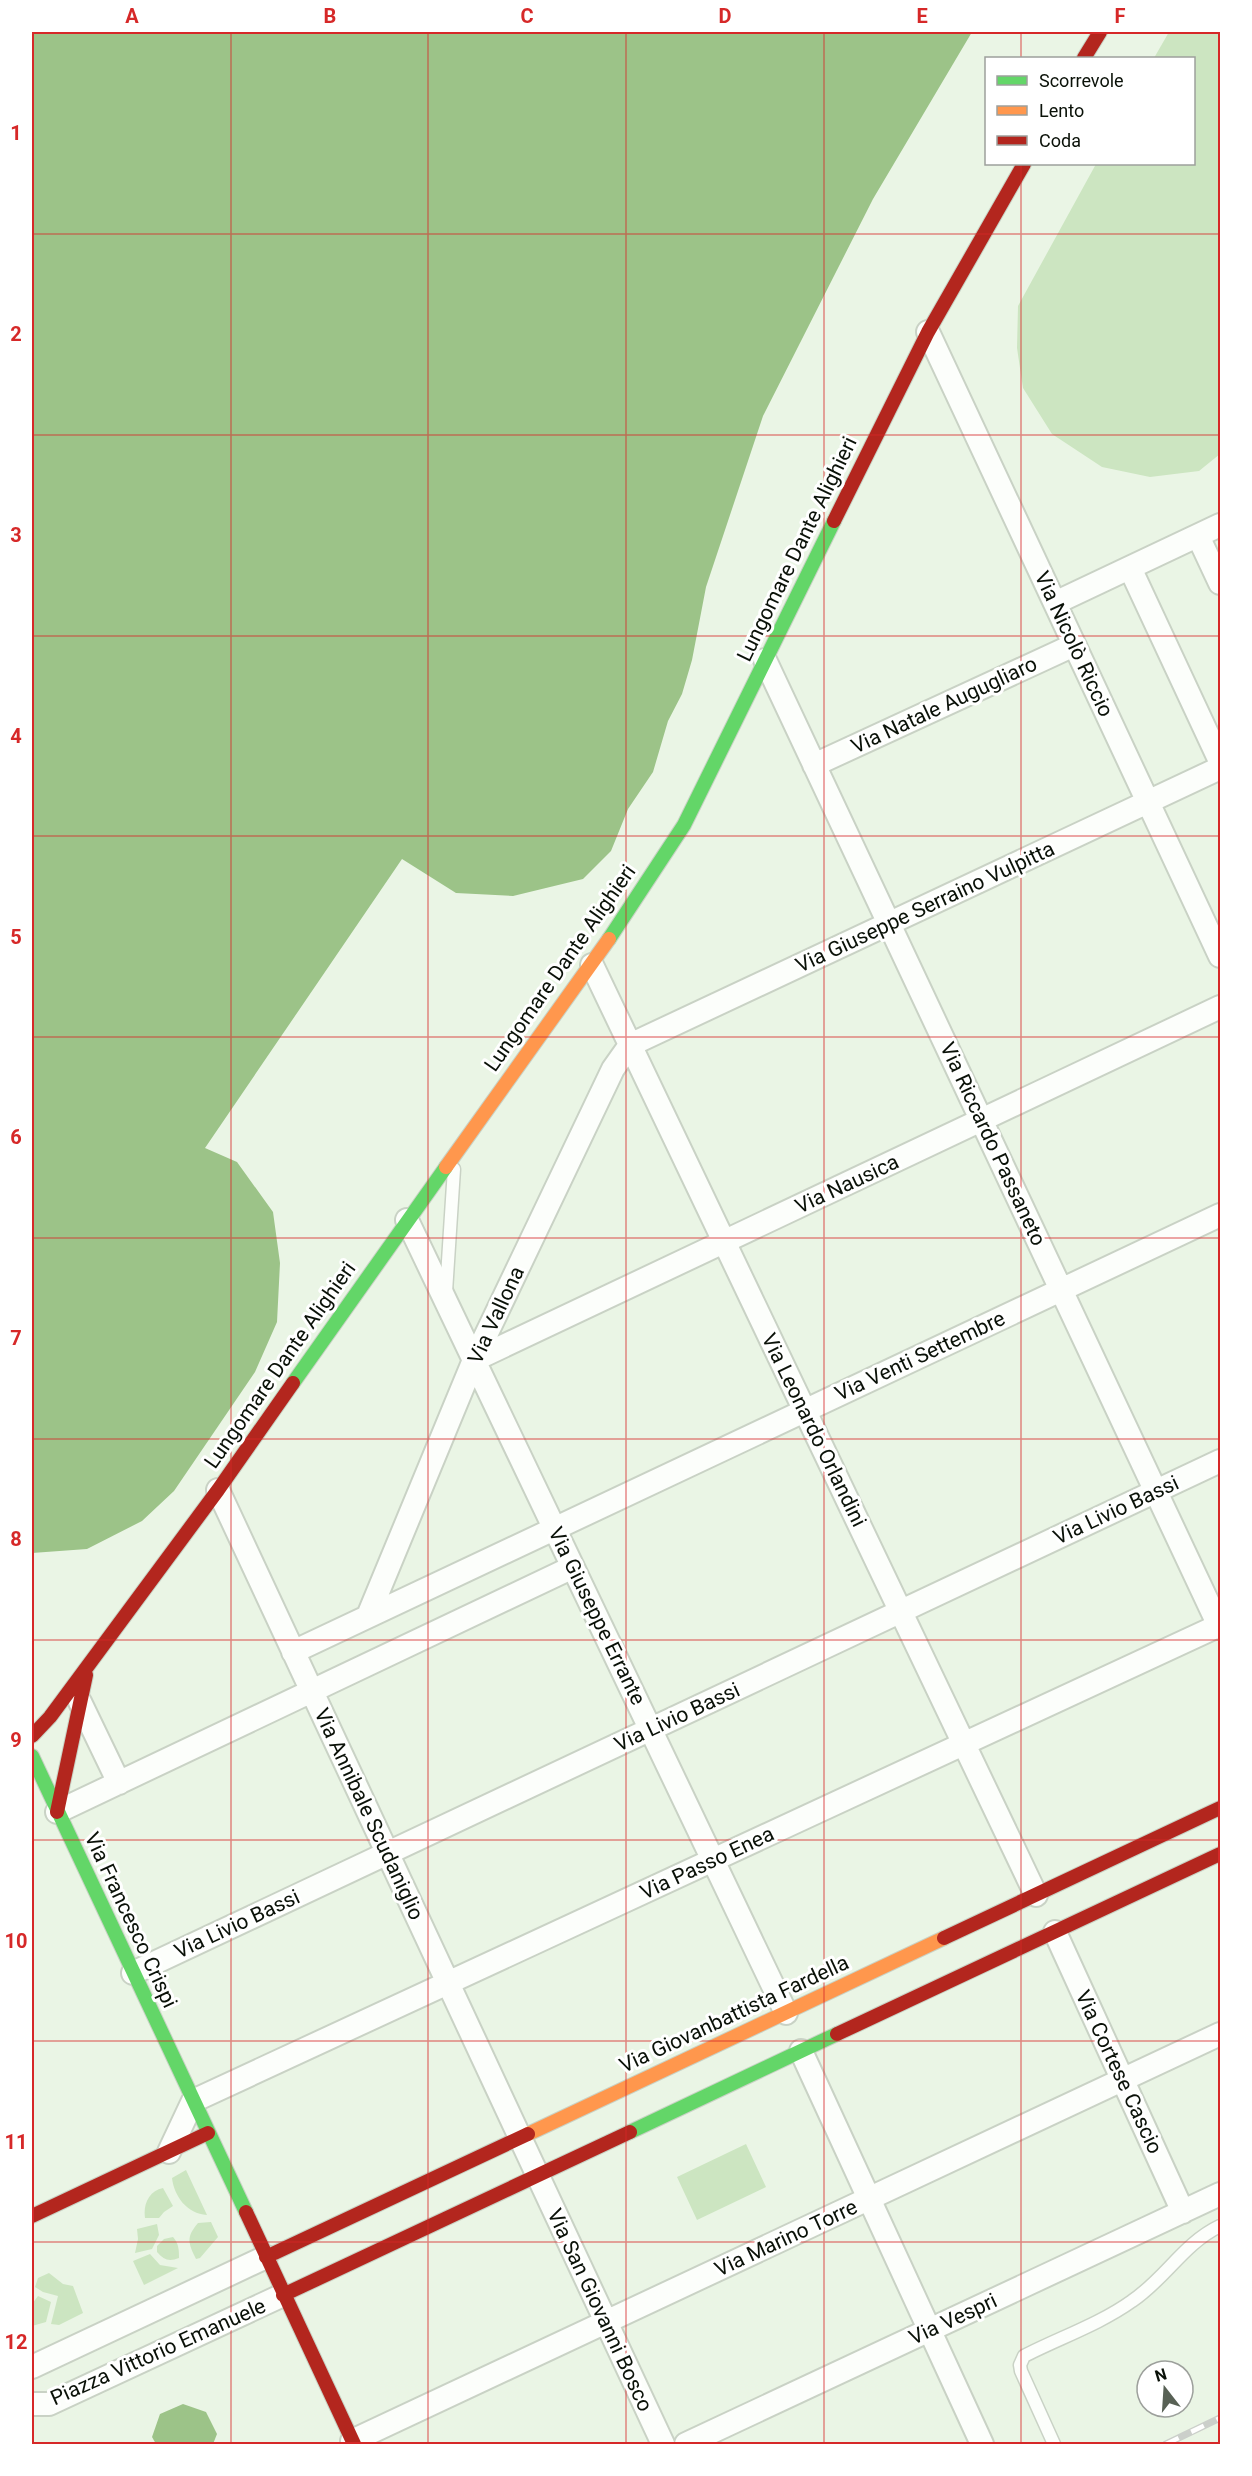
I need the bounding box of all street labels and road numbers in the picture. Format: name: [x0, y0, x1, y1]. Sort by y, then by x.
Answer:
street label: Lungomare Dante Alighieri: [732, 433, 862, 665]
street label: Via Nicolò Riccio: [1030, 568, 1118, 720]
street label: Via Natale Augugliaro: [847, 651, 1041, 759]
street label: Via Giuseppe Serraino Vulpitta: [792, 836, 1058, 978]
street label: Lungomare Dante Alighieri: [479, 860, 641, 1076]
street label: Via Riccardo Passaneto: [935, 1039, 1051, 1249]
street label: Via Nausica: [791, 1150, 903, 1218]
street label: Lungomare Dante Alighieri: [199, 1257, 361, 1473]
street label: Via Vallona: [463, 1263, 529, 1367]
street label: Via Venti Settembre: [831, 1306, 1009, 1406]
street label: Via Leonardo Orlandini: [757, 1330, 871, 1530]
street label: Via Livio Bassi: [1050, 1471, 1182, 1549]
street label: Via Giuseppe Errante: [544, 1523, 650, 1709]
street label: Via Livio Bassi: [611, 1678, 743, 1756]
street label: Via Annibale Scudaniglio: [309, 1704, 429, 1924]
street label: Via Passo Enea: [636, 1822, 778, 1904]
street label: Via Francesco Crispi: [80, 1828, 182, 2012]
street label: Via Livio Bassi: [171, 1885, 303, 1963]
street label: Via Giovanbattista Fardella: [616, 1950, 852, 2078]
street label: Via Cortese Cascio: [1071, 1986, 1167, 2158]
street label: Via Marino Torre: [711, 2195, 861, 2281]
street label: Via San Giovanni Bosco: [542, 2205, 658, 2415]
street label: Via Vespri: [905, 2288, 1001, 2350]
street label: Piazza Vittorio Emanuele: [47, 2294, 269, 2410]

